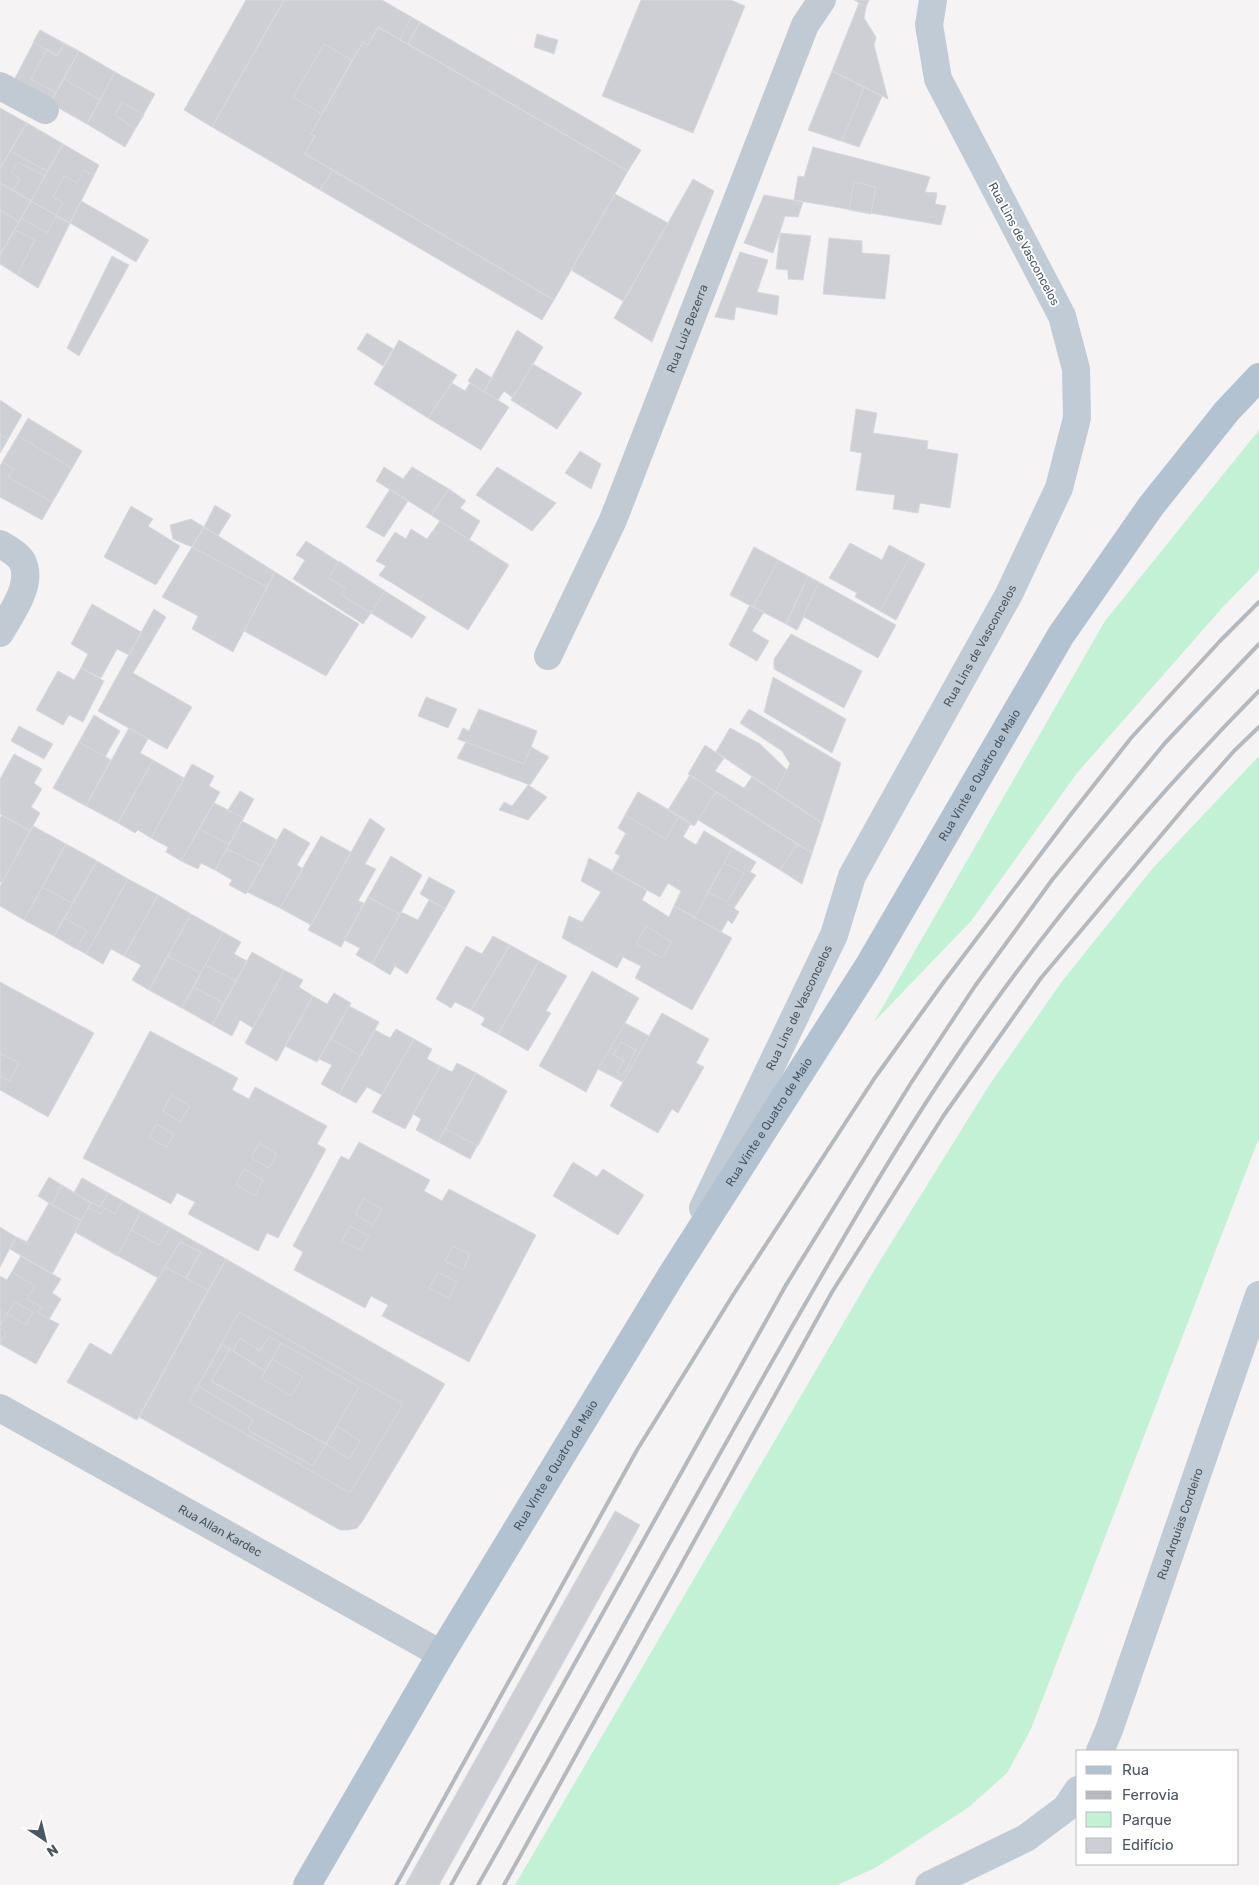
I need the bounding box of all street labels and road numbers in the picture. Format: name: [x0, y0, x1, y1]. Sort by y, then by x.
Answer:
street label: Rua Lins de Vasconcelos: [986, 180, 1062, 308]
street label: Rua Luiz Bezerra: [664, 282, 711, 375]
street label: Rua Lins de Vasconcelos: [941, 583, 1019, 709]
street label: Rua Vinte e Quatro de Maio: [936, 707, 1023, 843]
street label: Rua Lins de Vasconcelos: [763, 943, 835, 1073]
street label: Rua Vinte e Quatro de Maio: [723, 1055, 815, 1189]
street label: Rua Vinte e Quatro de Maio: [511, 1397, 601, 1533]
street label: Rua Arquias Cordeiro: [1154, 1466, 1206, 1581]
street label: Rua Allan Kardec: [176, 1502, 265, 1560]

